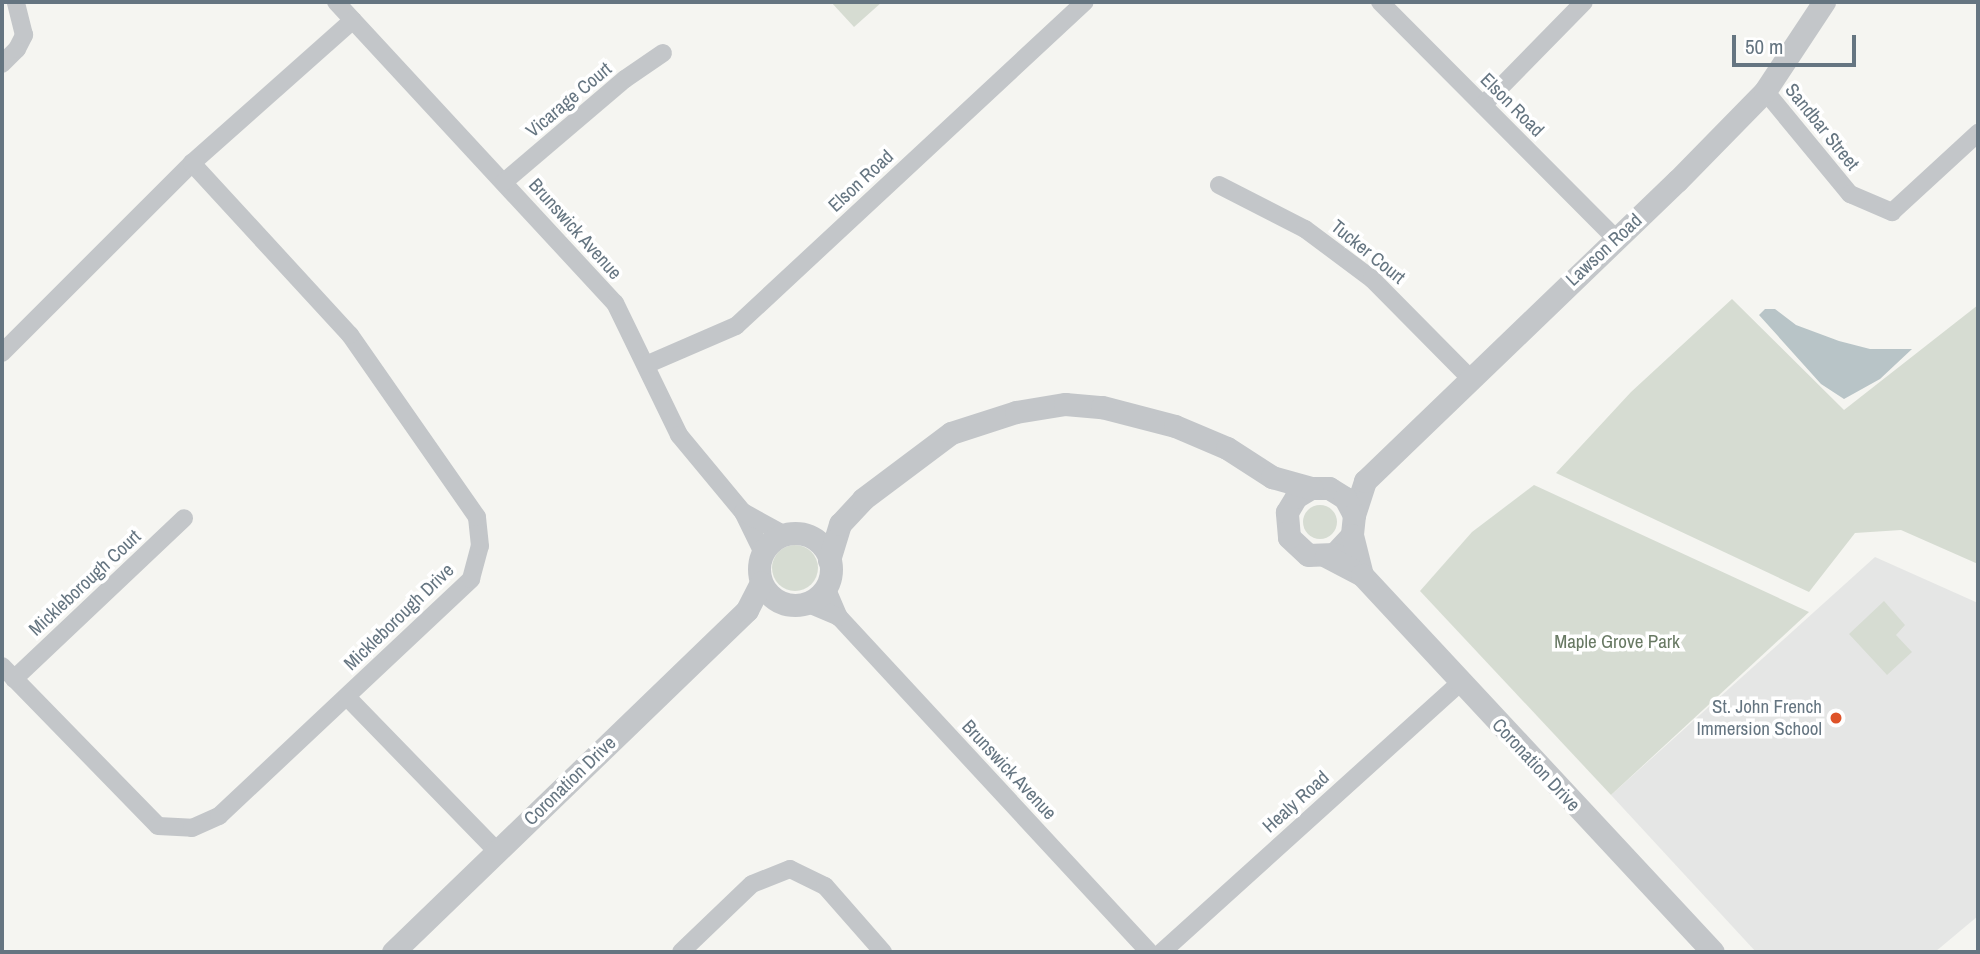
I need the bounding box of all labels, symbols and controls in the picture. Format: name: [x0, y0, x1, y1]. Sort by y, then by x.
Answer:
scale bar: [1735, 21, 1859, 65]
text: 50 m: [1745, 32, 1783, 61]
street label: Vicarage Court: [522, 58, 616, 142]
street label: Elson Road: [1475, 68, 1549, 142]
street label: Sandbar Street: [1780, 79, 1864, 175]
street label: Elson Road: [824, 145, 898, 217]
street label: Brunswick Avenue: [523, 174, 627, 284]
street label: Lawson Road: [1561, 209, 1647, 291]
street label: Tucker Court: [1326, 215, 1410, 289]
street label: Mickleborough Court: [24, 525, 146, 641]
street label: Mickleborough Drive: [339, 559, 459, 675]
park label: Maple Grove Park: [1554, 631, 1680, 653]
place label: St. John French Immersion School: [1696, 696, 1822, 740]
marker: St. John French Immersion School: [1828, 710, 1844, 726]
street label: Coronation Drive: [1487, 714, 1585, 816]
street label: Brunswick Avenue: [957, 715, 1061, 825]
street label: Coronation Drive: [519, 732, 621, 830]
street label: Healy Road: [1258, 766, 1334, 838]

